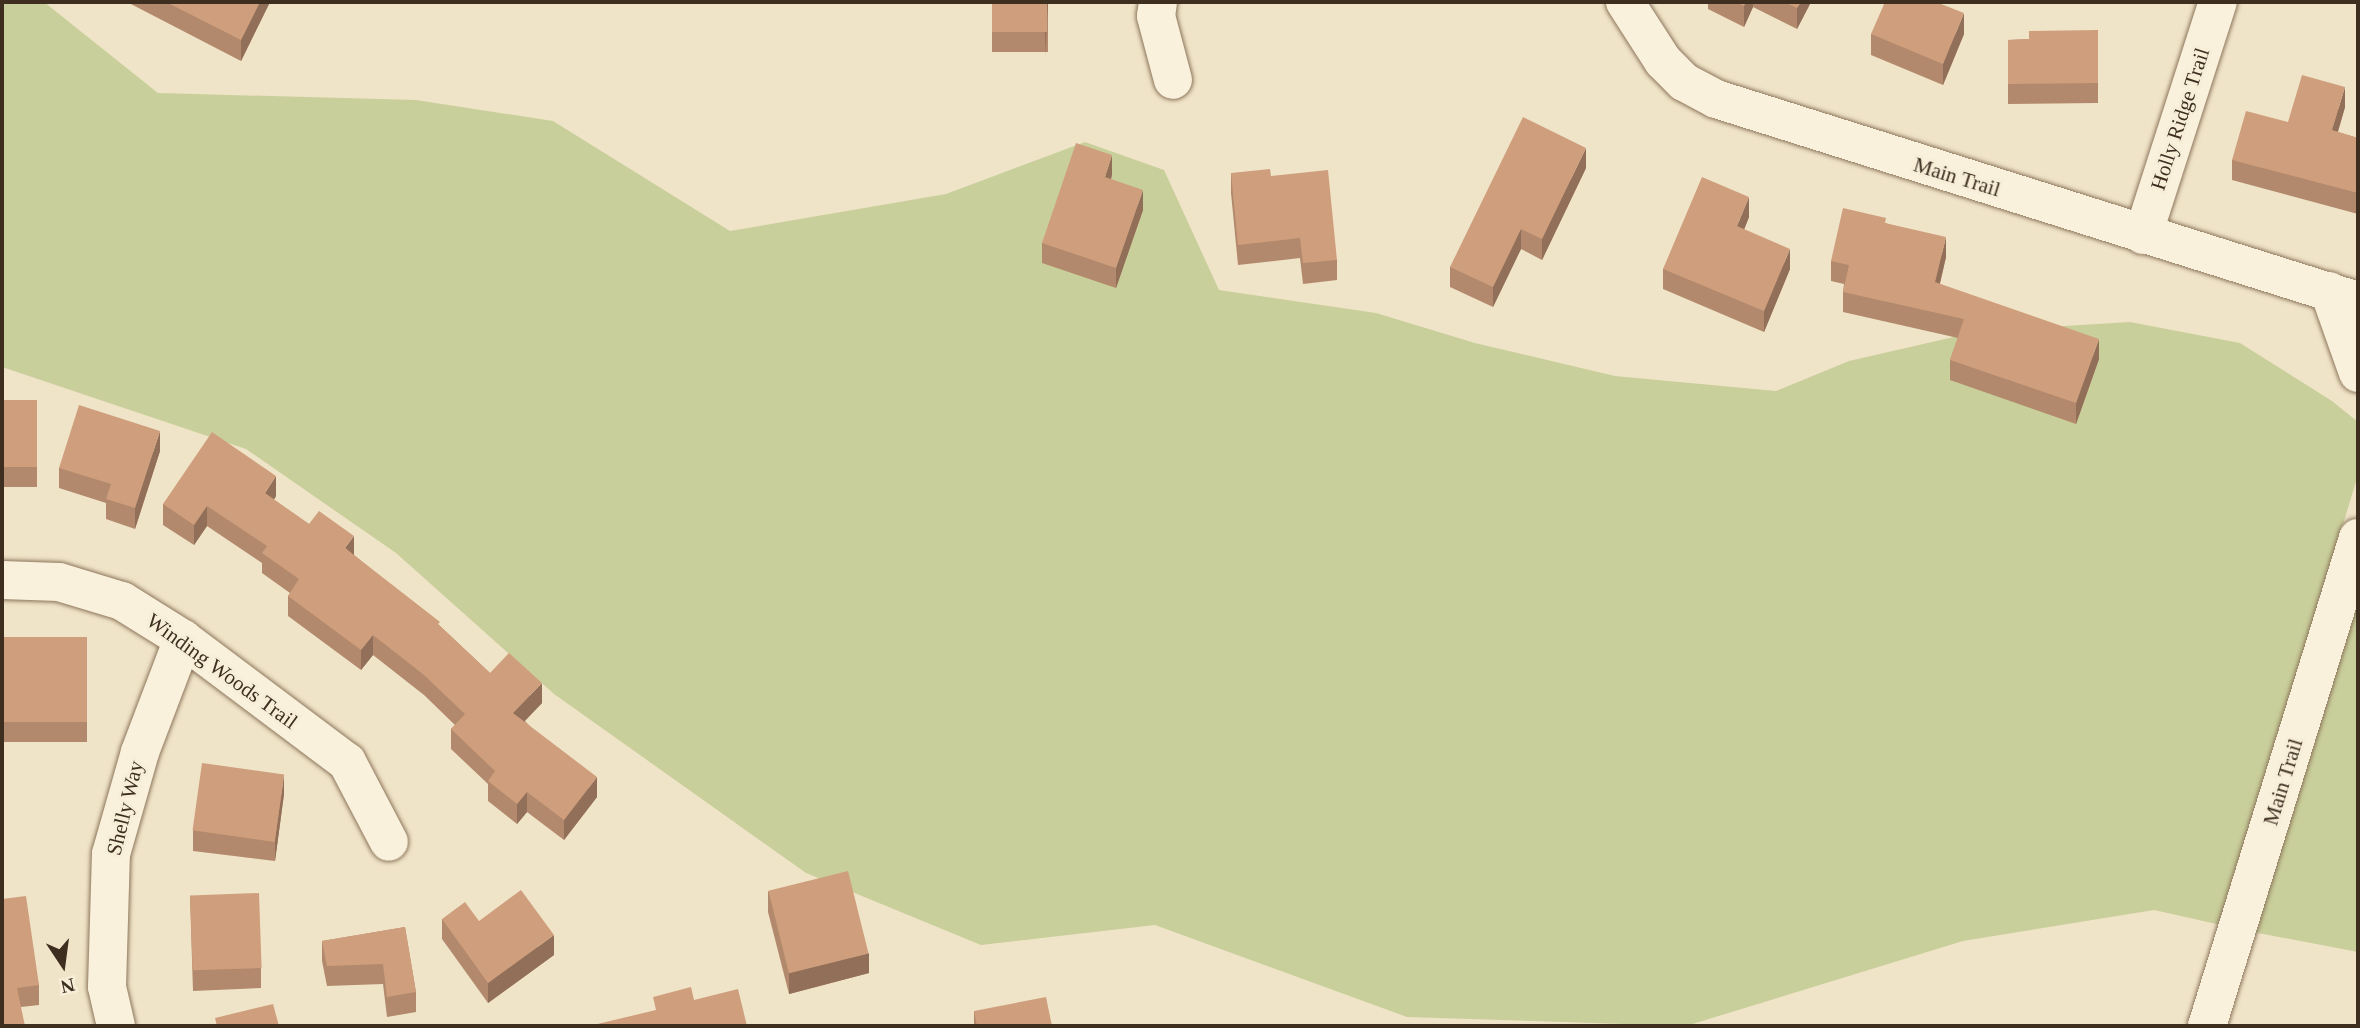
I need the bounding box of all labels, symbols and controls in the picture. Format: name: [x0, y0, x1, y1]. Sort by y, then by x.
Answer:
street label: Holly Ridge Trail: [2145, 44, 2215, 194]
street label: Main Trail: [1910, 152, 2004, 202]
street label: Winding Woods Trail: [141, 608, 303, 734]
street label: Main Trail: [2258, 735, 2308, 829]
street label: Shelly Way: [101, 758, 149, 858]
north arrow: [28, 930, 98, 1000]
text: N: [59, 974, 77, 998]

